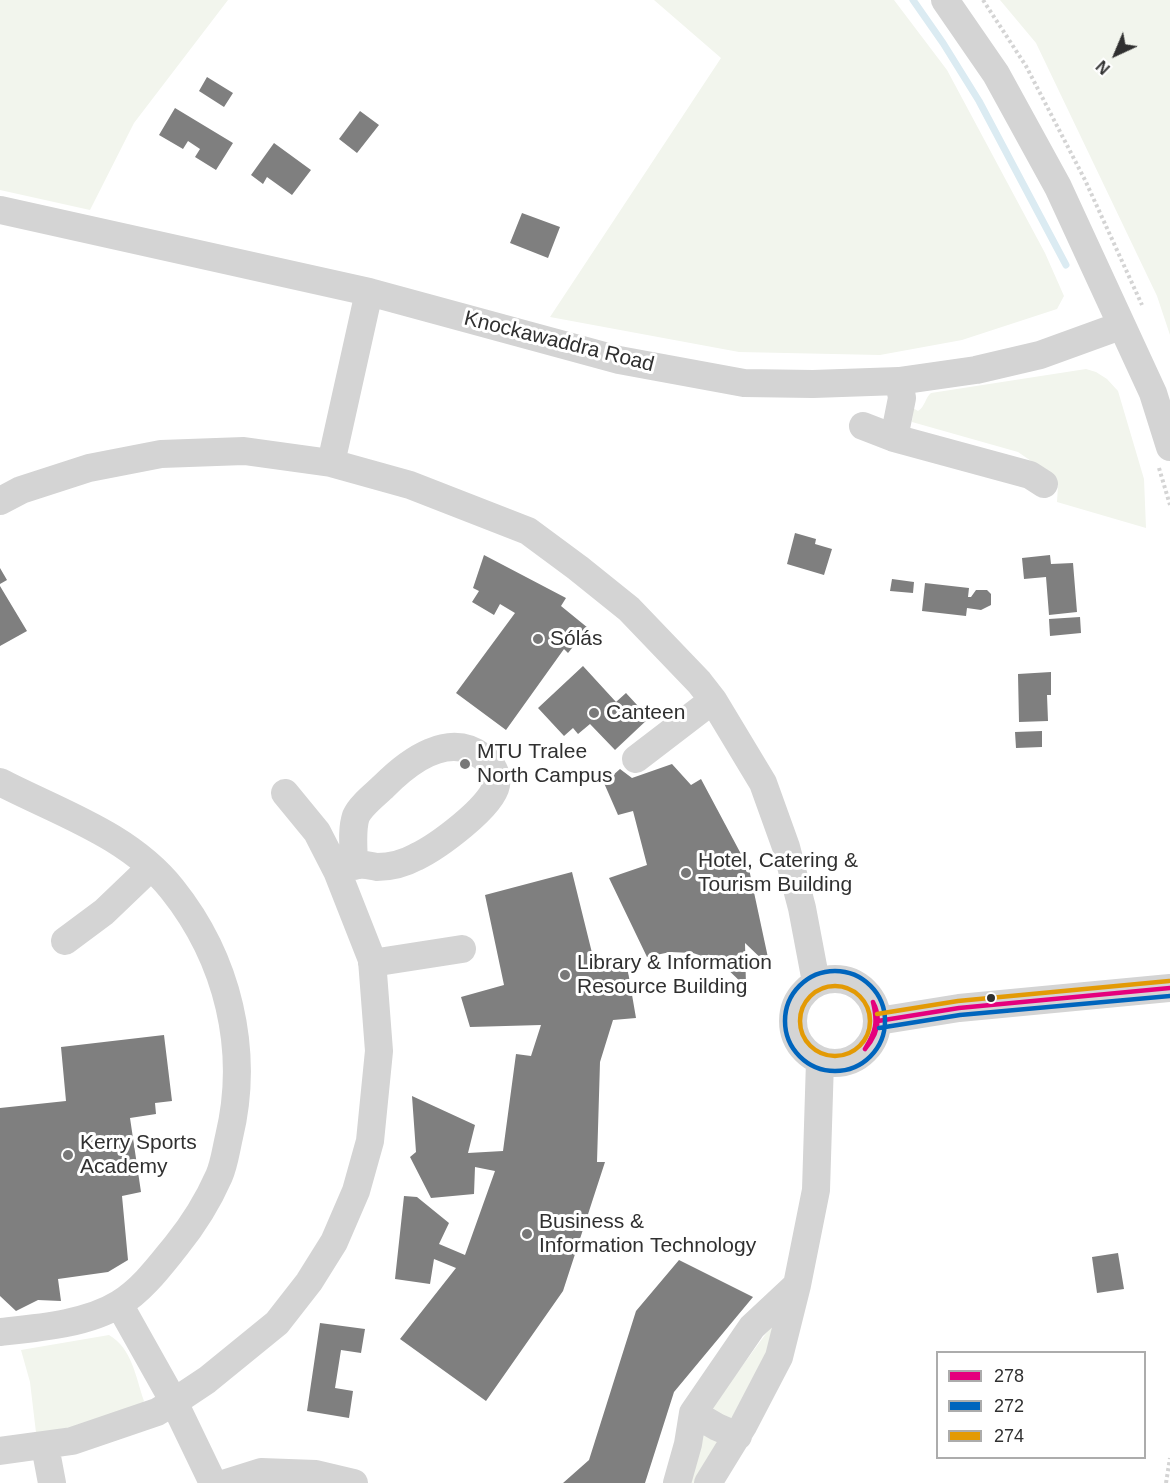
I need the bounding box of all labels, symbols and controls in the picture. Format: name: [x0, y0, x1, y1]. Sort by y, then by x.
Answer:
north arrow: [1086, 24, 1146, 84]
text: N: [1093, 57, 1113, 77]
street label: Knockawaddra Road: [461, 306, 657, 378]
place label: Sólás: [550, 626, 603, 652]
marker: Sólás: [531, 632, 545, 646]
place label: Canteen: [606, 700, 685, 726]
marker: Canteen: [587, 706, 601, 720]
place label: MTU Tralee North Campus: [477, 739, 612, 789]
marker: MTU Tralee North Campus: [458, 757, 472, 771]
place label: Hotel, Catering & Tourism Building: [698, 848, 858, 898]
marker: Hotel, Catering & Tourism Building: [679, 866, 693, 880]
place label: Library & Information Resource Building: [577, 950, 772, 1000]
marker: Library & Information Resource Building: [558, 968, 572, 982]
unlabelled marker: [985, 992, 997, 1004]
place label: Kerry Sports Academy: [80, 1130, 197, 1180]
marker: Kerry Sports Academy: [61, 1148, 75, 1162]
place label: Business & Information Technology: [539, 1209, 756, 1259]
marker: Business & Information Technology: [520, 1227, 534, 1241]
legend: [936, 1351, 1146, 1459]
text: 278: [994, 1366, 1024, 1386]
text: 272: [994, 1396, 1024, 1416]
text: 274: [994, 1426, 1024, 1446]

